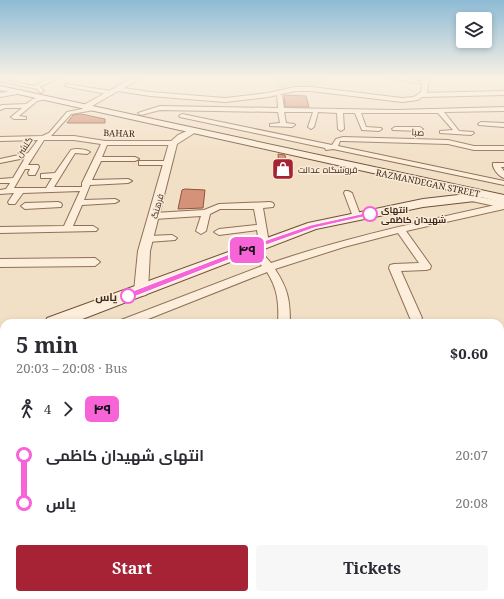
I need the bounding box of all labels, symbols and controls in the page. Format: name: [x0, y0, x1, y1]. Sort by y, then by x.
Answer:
map controls: [456, 12, 492, 48]
button: layers: [456, 12, 492, 48]
street label: صبا: [411, 125, 425, 139]
street label: BAHAR: [103, 126, 135, 140]
street label: گلشن: [12, 134, 36, 160]
shop icon: فروشگاه عدالت: [270, 156, 296, 182]
place label: فروشگاه عدالت: [298, 163, 358, 176]
street label: RAZMANDEGAN STREET: [375, 166, 482, 201]
street label: فرهنگ: [147, 192, 167, 220]
place label: انتهای شهیدان کاظمی: [381, 203, 446, 226]
marker: انتهای شهیدان کاظمی: [362, 206, 378, 222]
line badge: ۴۹: [229, 237, 265, 263]
text: ۴۹: [238, 240, 256, 259]
marker: یاس: [120, 288, 136, 304]
place label: یاس: [95, 289, 117, 304]
text: 5 min: [16, 329, 78, 359]
text: $0.60: [450, 343, 488, 363]
text: 20:03 – 20:08 · Bus: [16, 359, 127, 377]
icon: walk: [16, 398, 38, 420]
icon: forward: [57, 398, 79, 420]
text: ۴۹: [93, 399, 111, 418]
text: 4: [44, 400, 51, 418]
text: انتهای شهیدان کاظمی: [46, 445, 204, 465]
text: 20:07: [455, 446, 488, 464]
text: یاس: [46, 493, 76, 513]
text: 20:08: [455, 494, 488, 512]
button: Start: [16, 545, 248, 591]
button: Tickets: [256, 545, 488, 591]

